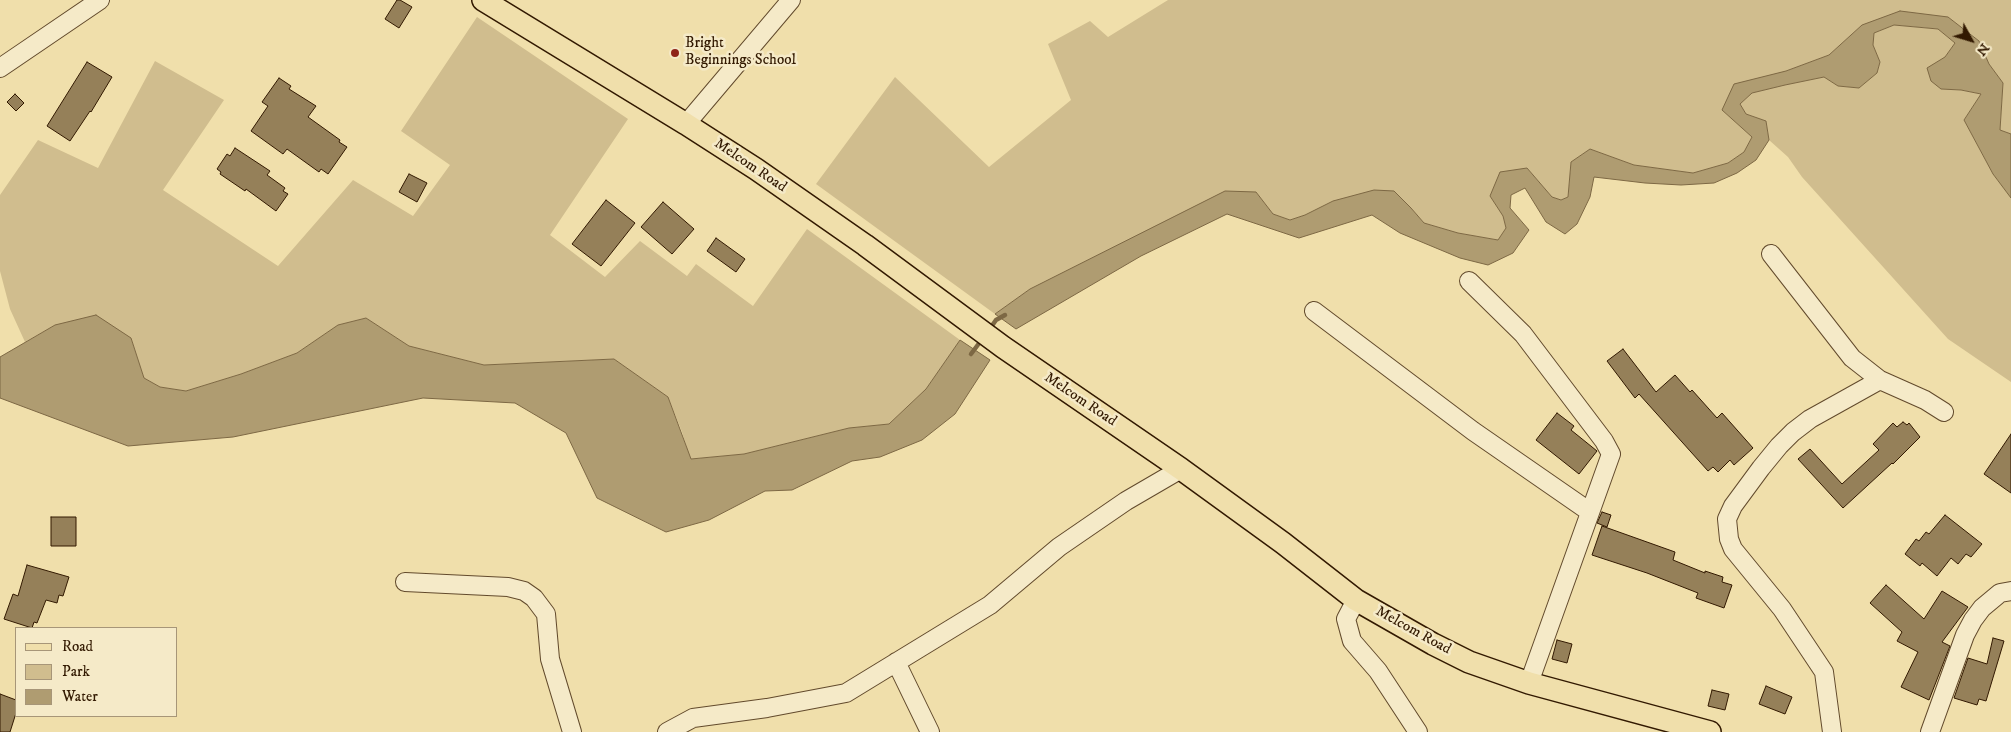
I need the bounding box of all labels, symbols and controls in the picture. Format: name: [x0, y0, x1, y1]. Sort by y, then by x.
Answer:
north arrow: [1946, 15, 1996, 65]
place label: Bright Beginnings School: [685, 35, 796, 70]
text: N: [1972, 39, 1993, 60]
marker: Bright Beginnings School: [669, 47, 681, 59]
street label: Melcom Road: [710, 135, 790, 197]
street label: Melcom Road: [1040, 369, 1120, 431]
street label: Melcom Road: [1372, 603, 1454, 659]
legend: [15, 627, 178, 717]
text: Road: [62, 637, 93, 656]
text: Park: [62, 662, 90, 681]
text: Water: [62, 687, 98, 706]

